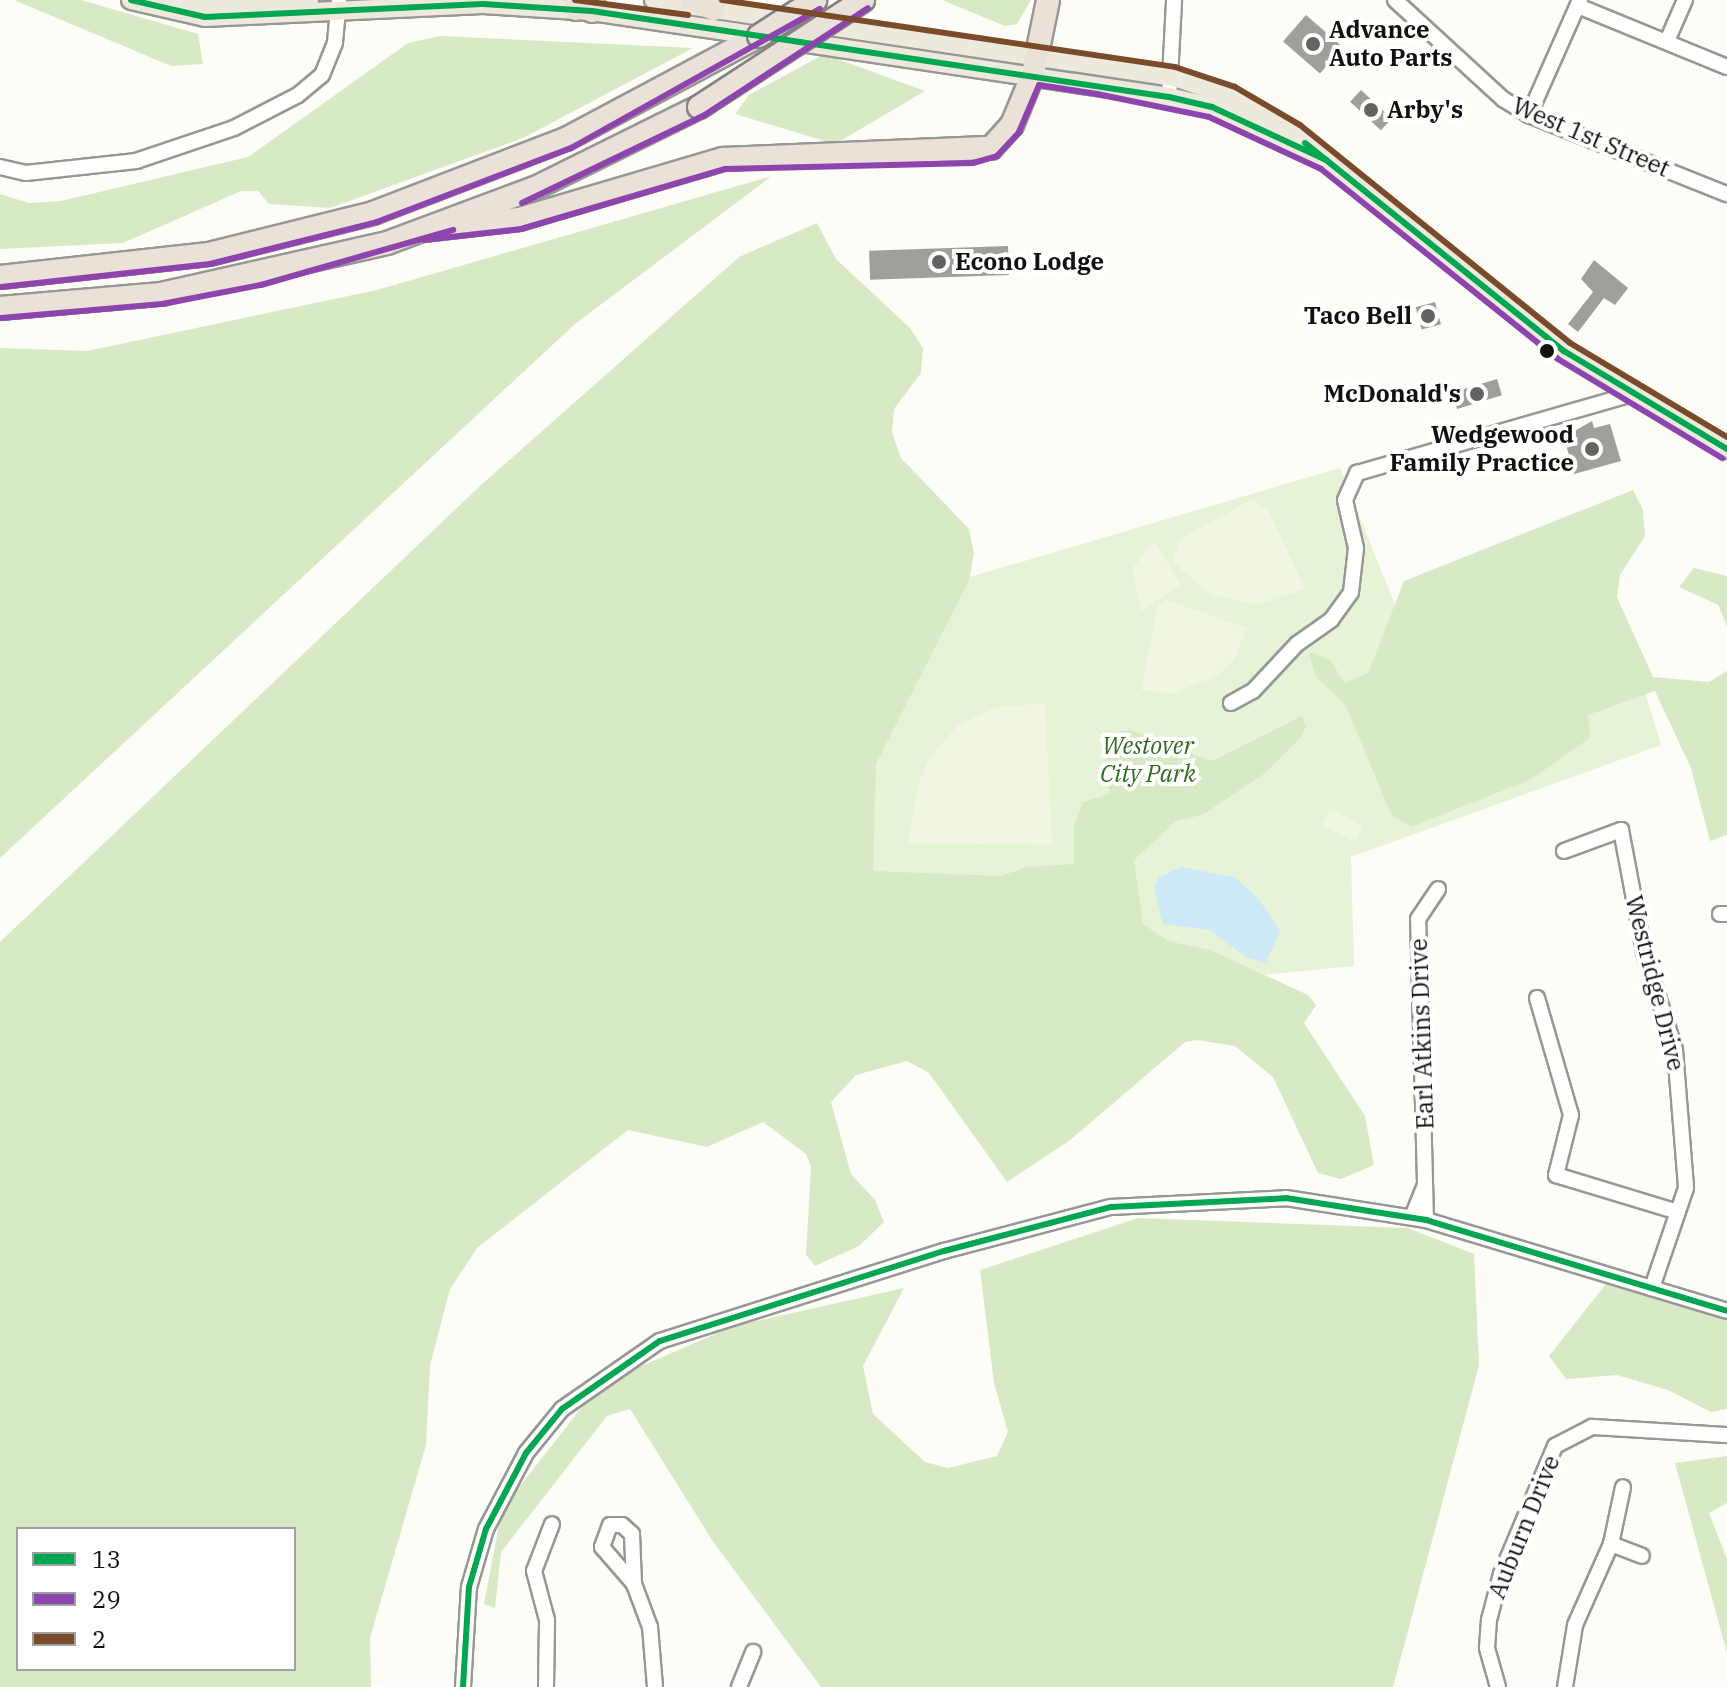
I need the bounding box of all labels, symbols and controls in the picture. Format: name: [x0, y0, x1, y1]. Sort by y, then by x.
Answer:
place label: Advance Auto Parts: [1329, 16, 1452, 72]
marker: Advance Auto Parts: [1304, 35, 1322, 53]
street label: West 1st Street: [1508, 91, 1674, 183]
place label: Arby's: [1387, 96, 1463, 124]
marker: Arby's: [1362, 101, 1380, 119]
place label: Econo Lodge: [955, 248, 1104, 276]
marker: Econo Lodge: [930, 253, 948, 271]
place label: Taco Bell: [1304, 302, 1412, 330]
marker: Taco Bell: [1419, 307, 1437, 325]
unlabelled marker: [1539, 343, 1555, 359]
place label: McDonald's: [1323, 380, 1461, 408]
marker: McDonald's: [1468, 385, 1486, 403]
place label: Wedgewood Family Practice: [1389, 421, 1574, 477]
marker: Wedgewood Family Practice: [1581, 438, 1603, 460]
park label: Westover City Park: [1100, 732, 1196, 788]
street label: Westridge Drive: [1619, 892, 1691, 1074]
street label: Earl Atkins Drive: [1404, 938, 1440, 1130]
street label: Auburn Drive: [1482, 1451, 1566, 1603]
legend: [16, 1527, 296, 1671]
text: 13: [92, 1543, 121, 1575]
text: 29: [92, 1583, 121, 1615]
text: 2: [92, 1623, 106, 1655]

